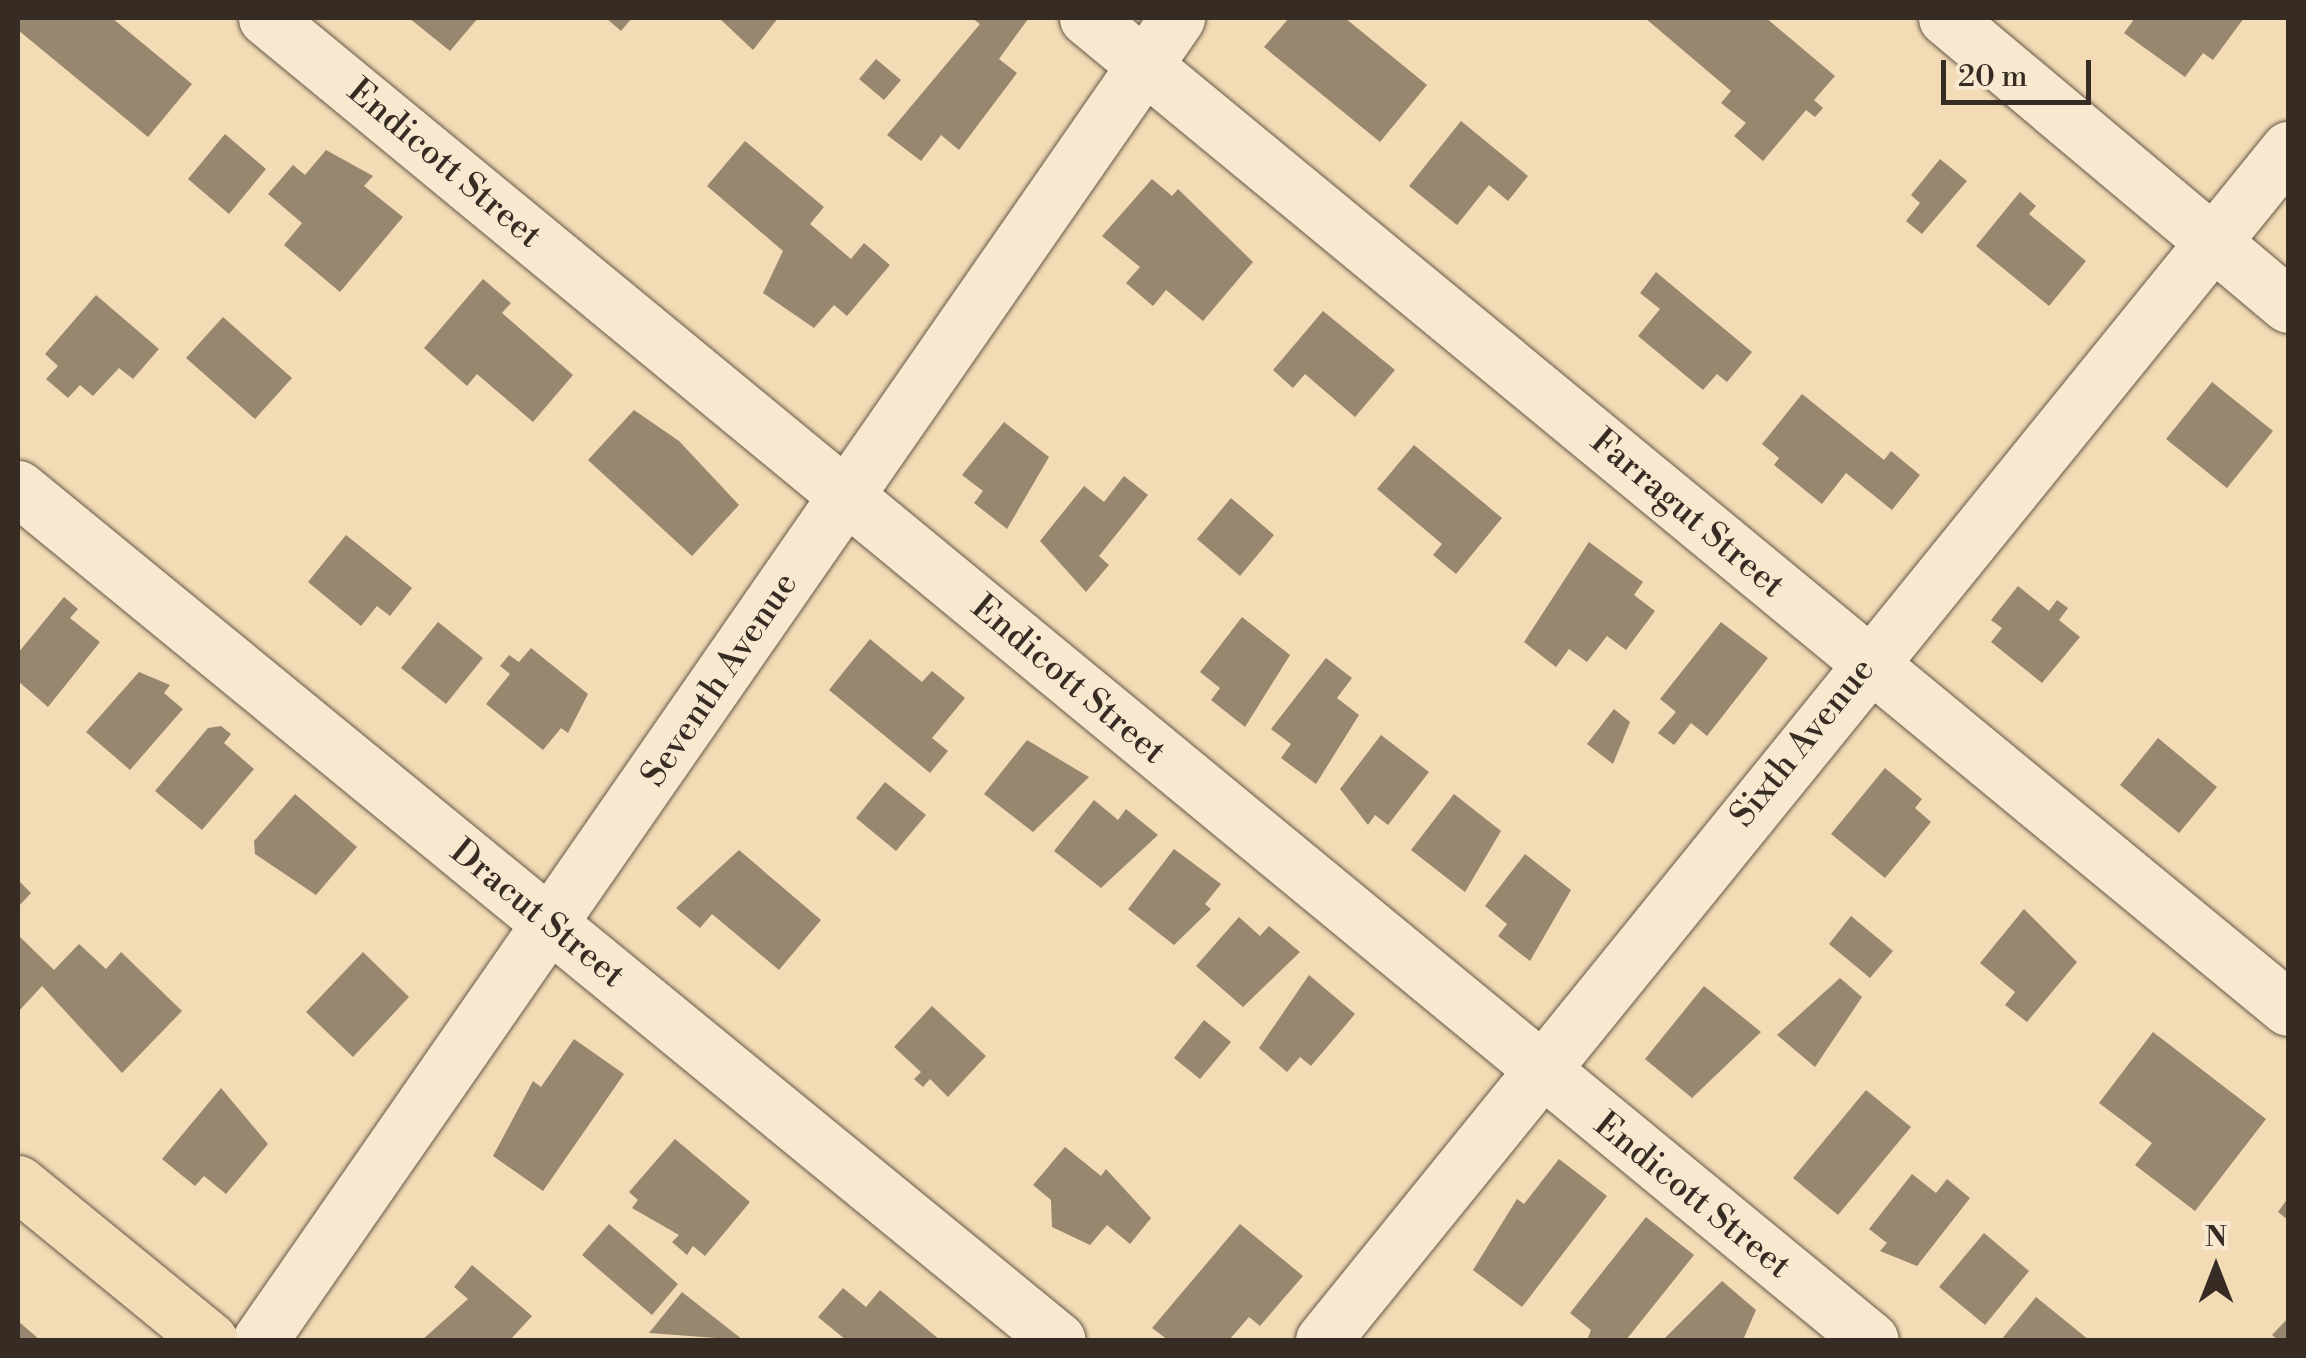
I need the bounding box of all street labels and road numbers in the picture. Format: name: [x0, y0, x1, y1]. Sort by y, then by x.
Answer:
street label: Endicott Street: [338, 71, 550, 257]
street label: Farragut Street: [1582, 421, 1792, 607]
street label: Seventh Avenue: [633, 565, 807, 795]
street label: Endicott Street: [962, 587, 1174, 773]
street label: Sixth Avenue: [1722, 650, 1884, 836]
street label: Dracut Street: [441, 831, 633, 997]
street label: Endicott Street: [1585, 1104, 1799, 1288]

